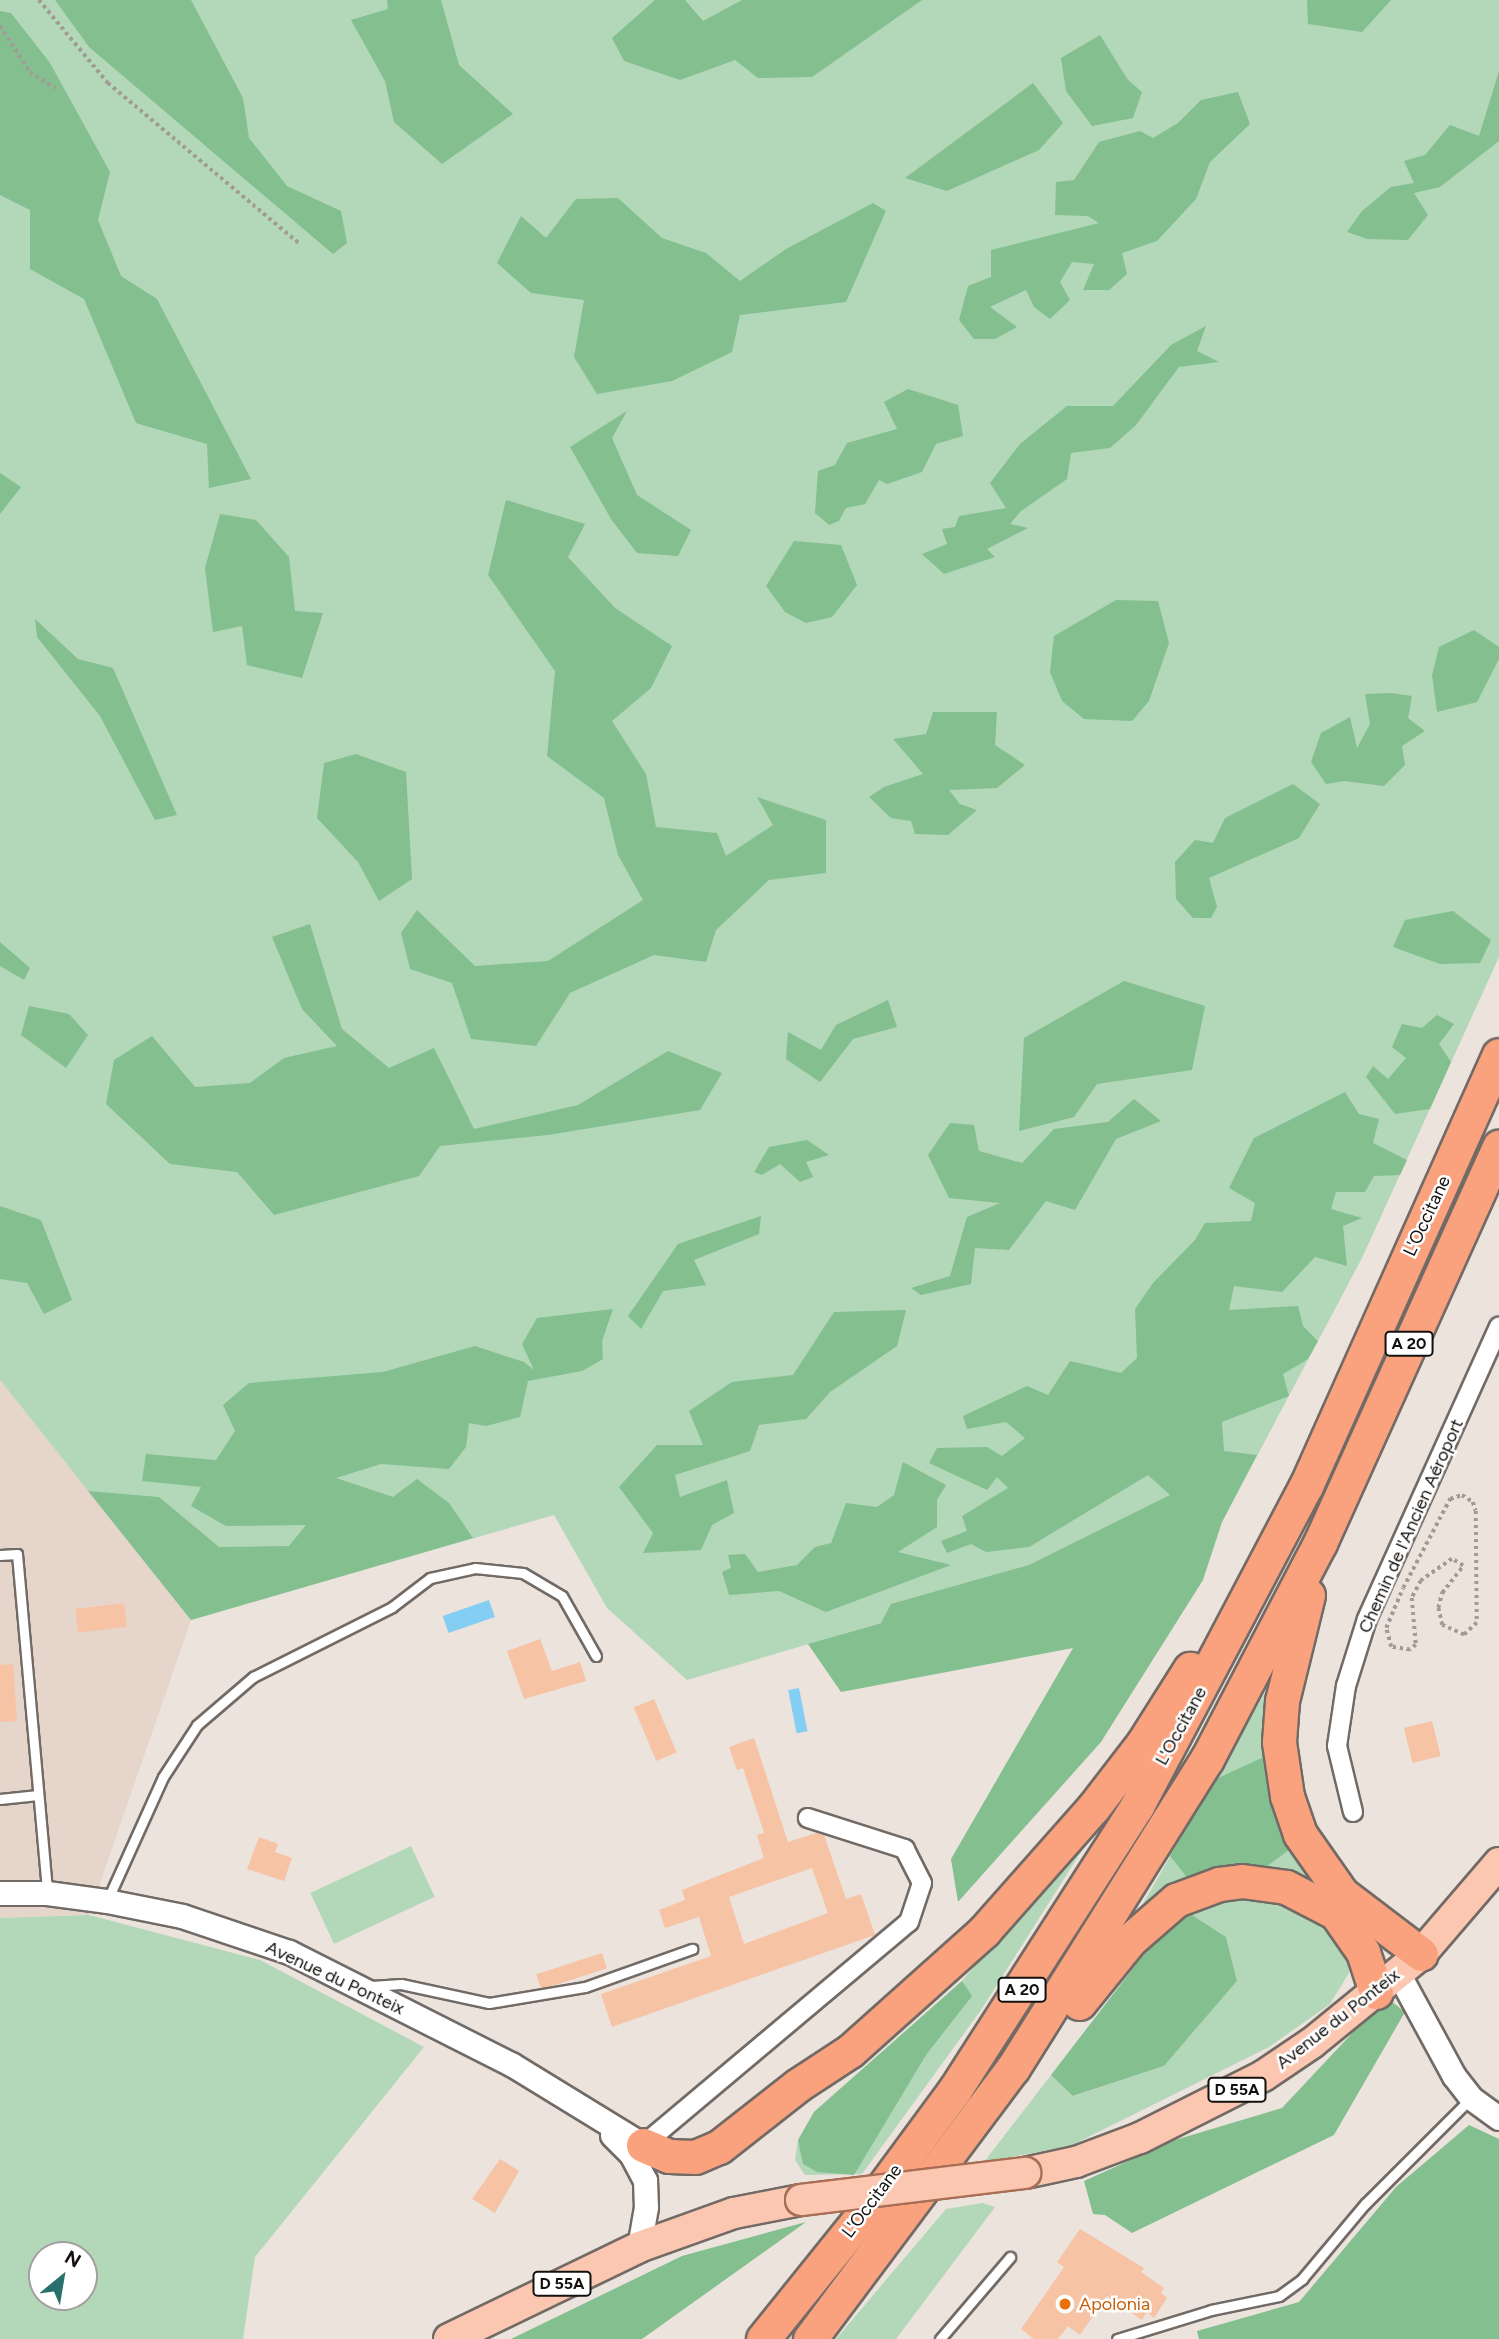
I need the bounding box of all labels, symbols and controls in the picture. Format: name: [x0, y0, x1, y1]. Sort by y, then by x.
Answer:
street label: L'Occitane: [1399, 1172, 1455, 1260]
road number: A 20: [1384, 1332, 1434, 1356]
street label: Chemin de l'Ancien Aéroport: [1354, 1416, 1468, 1636]
street label: L'Occitane: [1151, 1683, 1211, 1769]
street label: Avenue du Ponteix: [262, 1936, 408, 2020]
street label: Avenue du Ponteix: [1272, 1964, 1404, 2074]
road number: A 20: [998, 1978, 1046, 2002]
road number: D 55A: [1207, 2078, 1267, 2102]
street label: L'Occitane: [837, 2160, 907, 2242]
north arrow: [28, 2241, 98, 2311]
text: N: [61, 2245, 85, 2273]
road number: D 55A: [532, 2272, 592, 2296]
place label: Apolonia: [1079, 2293, 1150, 2315]
marker: Apolonia: [1057, 2296, 1073, 2312]

